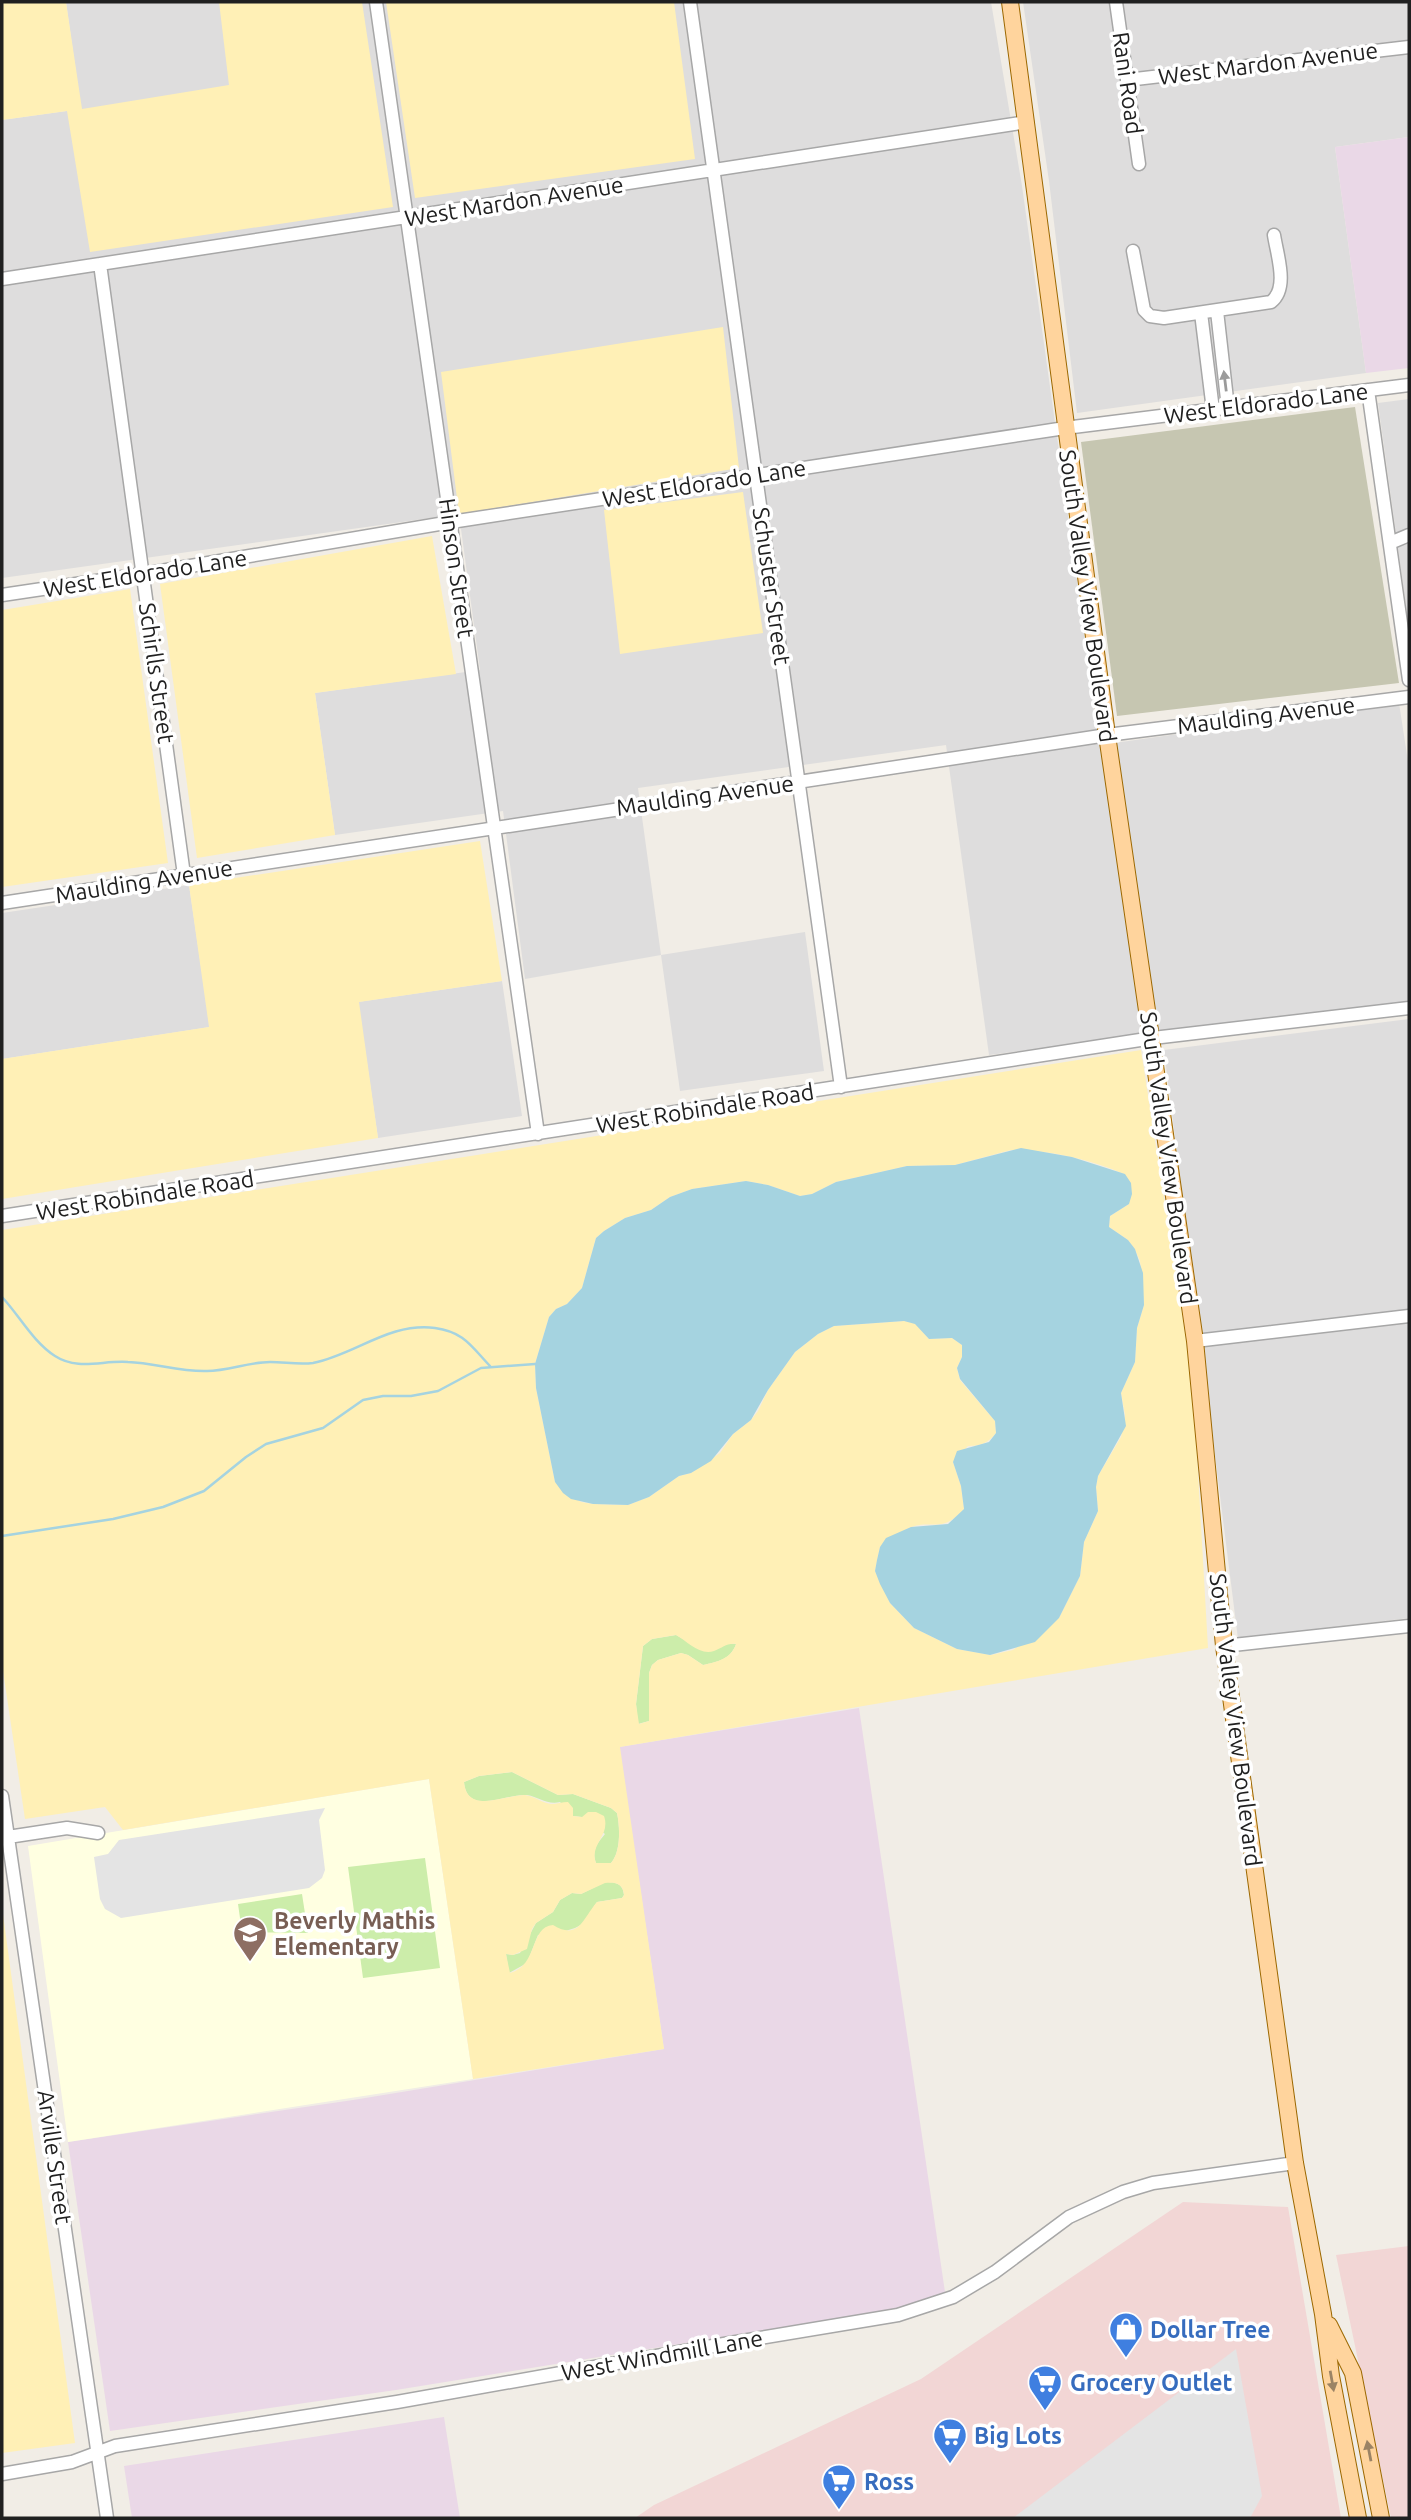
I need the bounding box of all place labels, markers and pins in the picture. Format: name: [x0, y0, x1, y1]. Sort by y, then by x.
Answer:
place label: Beverly Mathis Elementary: [274, 1908, 435, 1959]
school or university icon: Beverly Mathis Elementary: [231, 1914, 269, 1963]
shop icon: Dollar Tree: [1107, 2310, 1145, 2359]
place label: Dollar Tree: [1150, 2317, 1270, 2342]
supermarket icon: Grocery Outlet: [1026, 2363, 1064, 2412]
place label: Grocery Outlet: [1070, 2370, 1233, 2395]
supermarket icon: Big Lots: [931, 2416, 969, 2465]
place label: Big Lots: [974, 2423, 1062, 2448]
supermarket icon: Ross: [820, 2462, 858, 2511]
place label: Ross: [864, 2469, 914, 2494]

